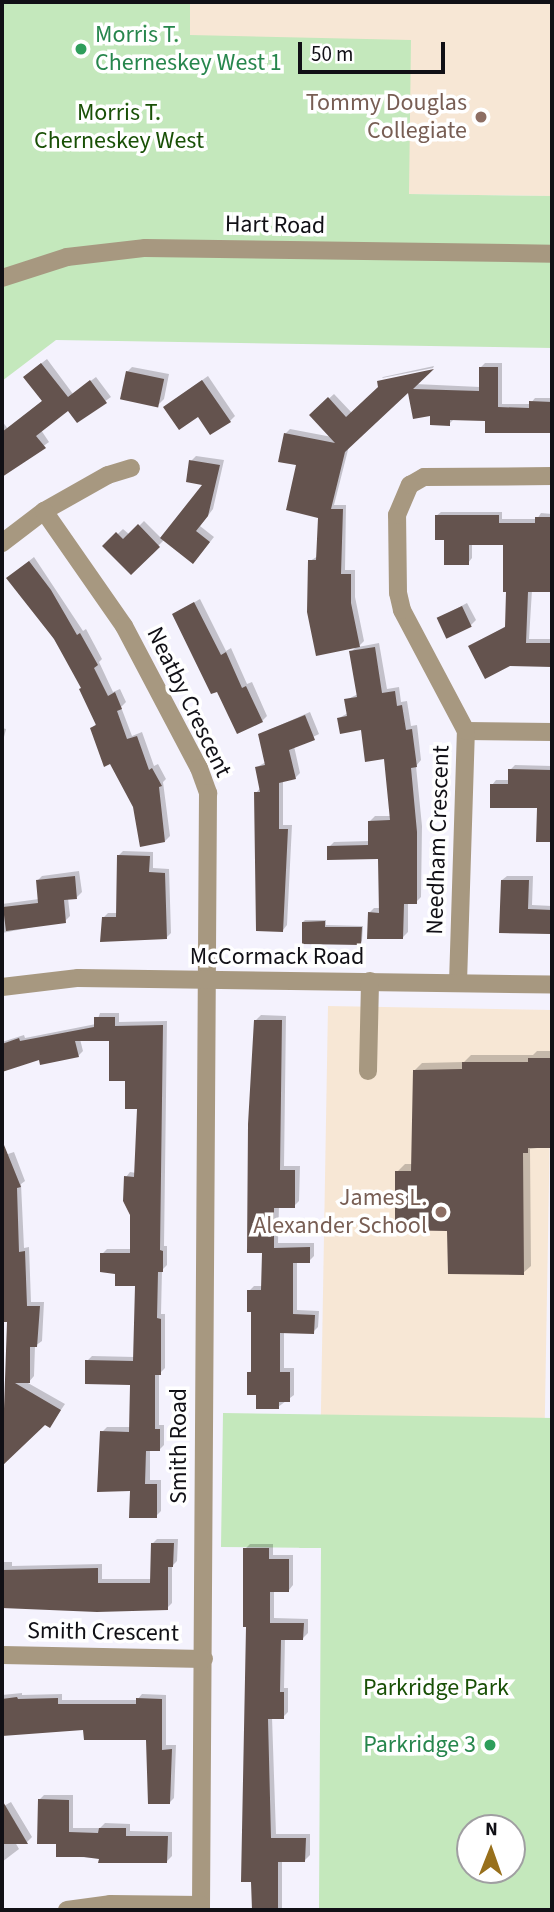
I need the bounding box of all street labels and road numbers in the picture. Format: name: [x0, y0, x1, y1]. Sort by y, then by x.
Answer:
street label: Hart Road: [225, 210, 325, 240]
street label: Neatby Crescent: [140, 622, 238, 782]
street label: Needham Crescent: [420, 745, 456, 935]
street label: McCormack Road: [190, 943, 364, 971]
street label: Smith Road: [165, 1388, 193, 1504]
street label: Smith Crescent: [27, 1616, 179, 1648]

